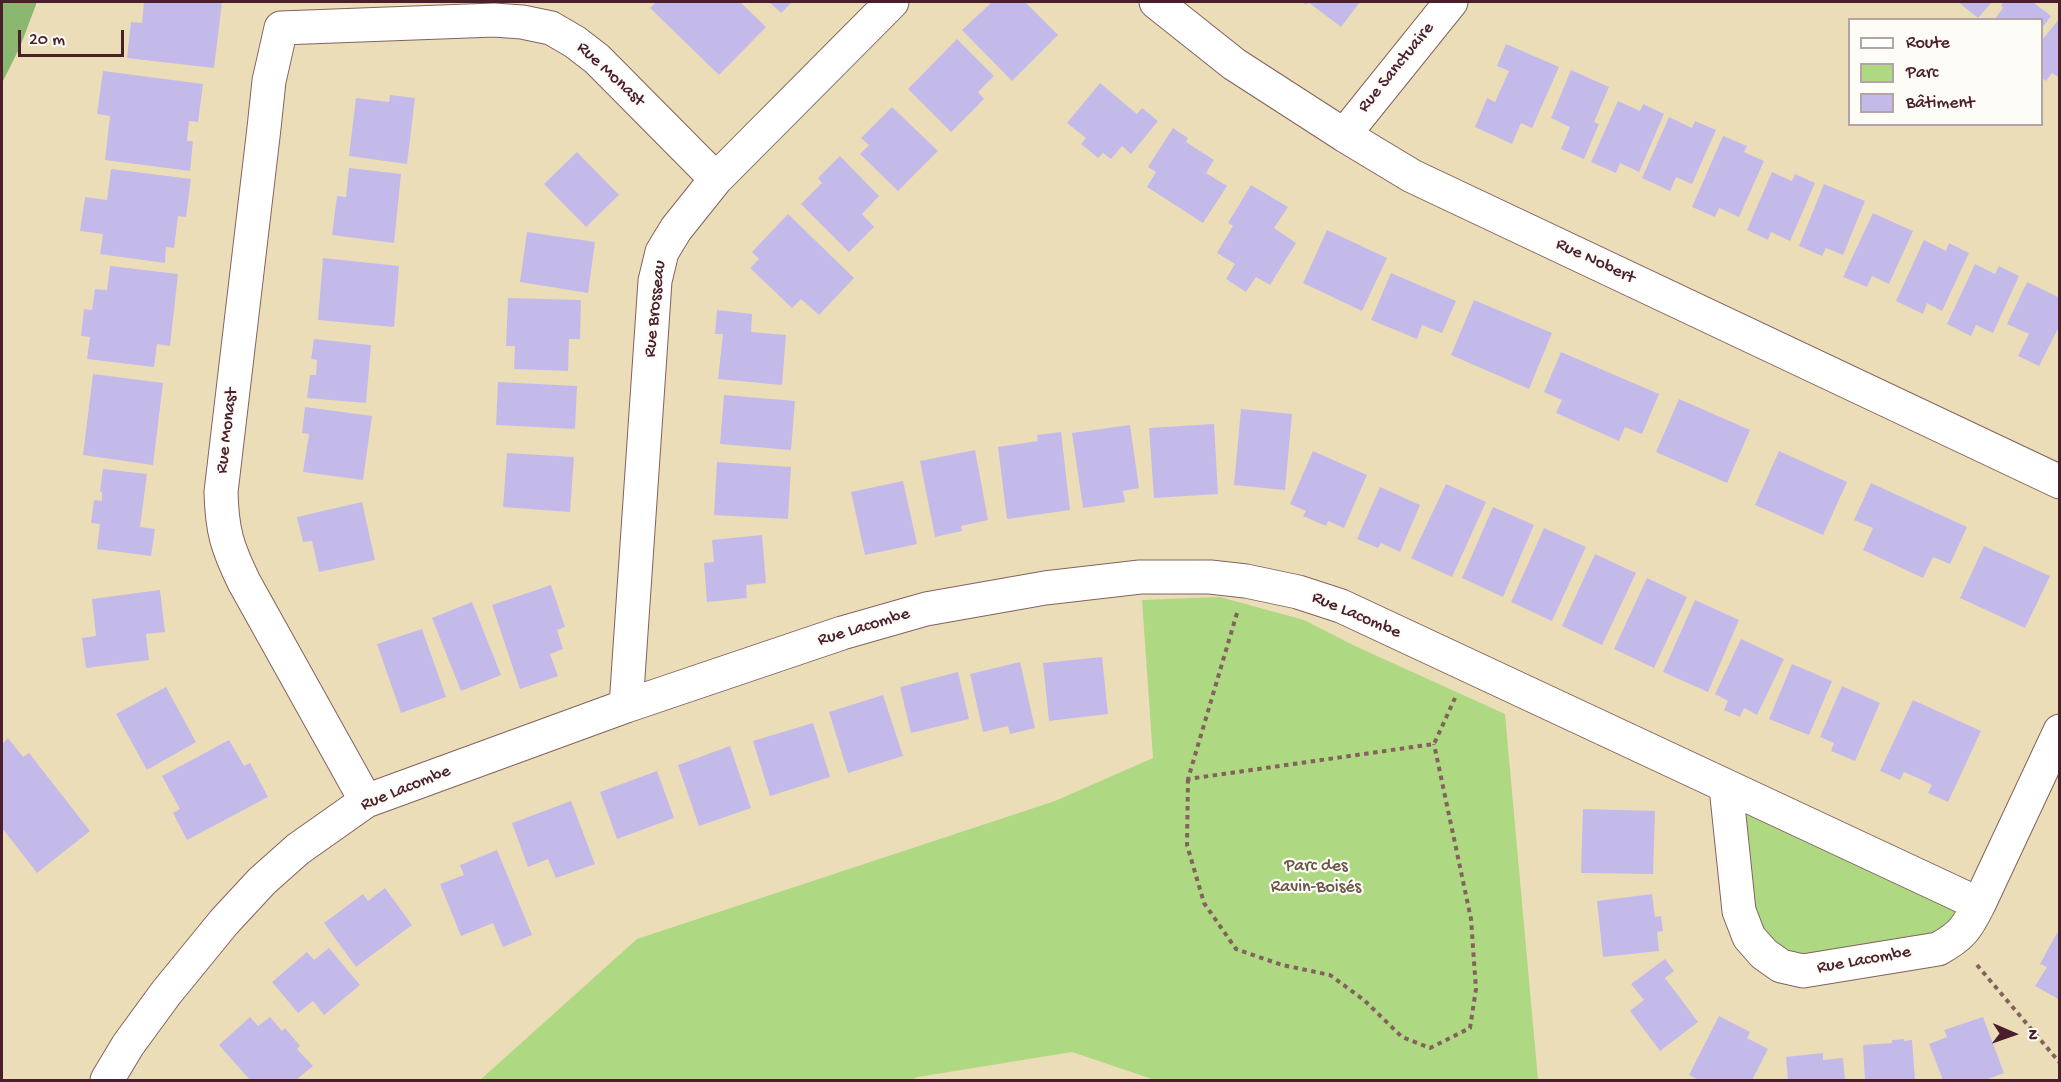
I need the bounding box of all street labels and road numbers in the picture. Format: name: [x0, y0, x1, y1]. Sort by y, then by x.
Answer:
street label: Rue Sanctuaire: [1354, 19, 1440, 117]
street label: Rue Monast: [571, 38, 649, 112]
street label: Rue Nobert: [1552, 234, 1638, 290]
street label: Rue Brosseau: [640, 259, 672, 359]
street label: Rue Monast: [212, 387, 244, 475]
street label: Rue Lacombe: [1308, 587, 1404, 645]
street label: Rue Lacombe: [815, 604, 913, 652]
street label: Rue Lacombe: [358, 761, 454, 817]
street label: Rue Lacombe: [1815, 942, 1913, 980]

